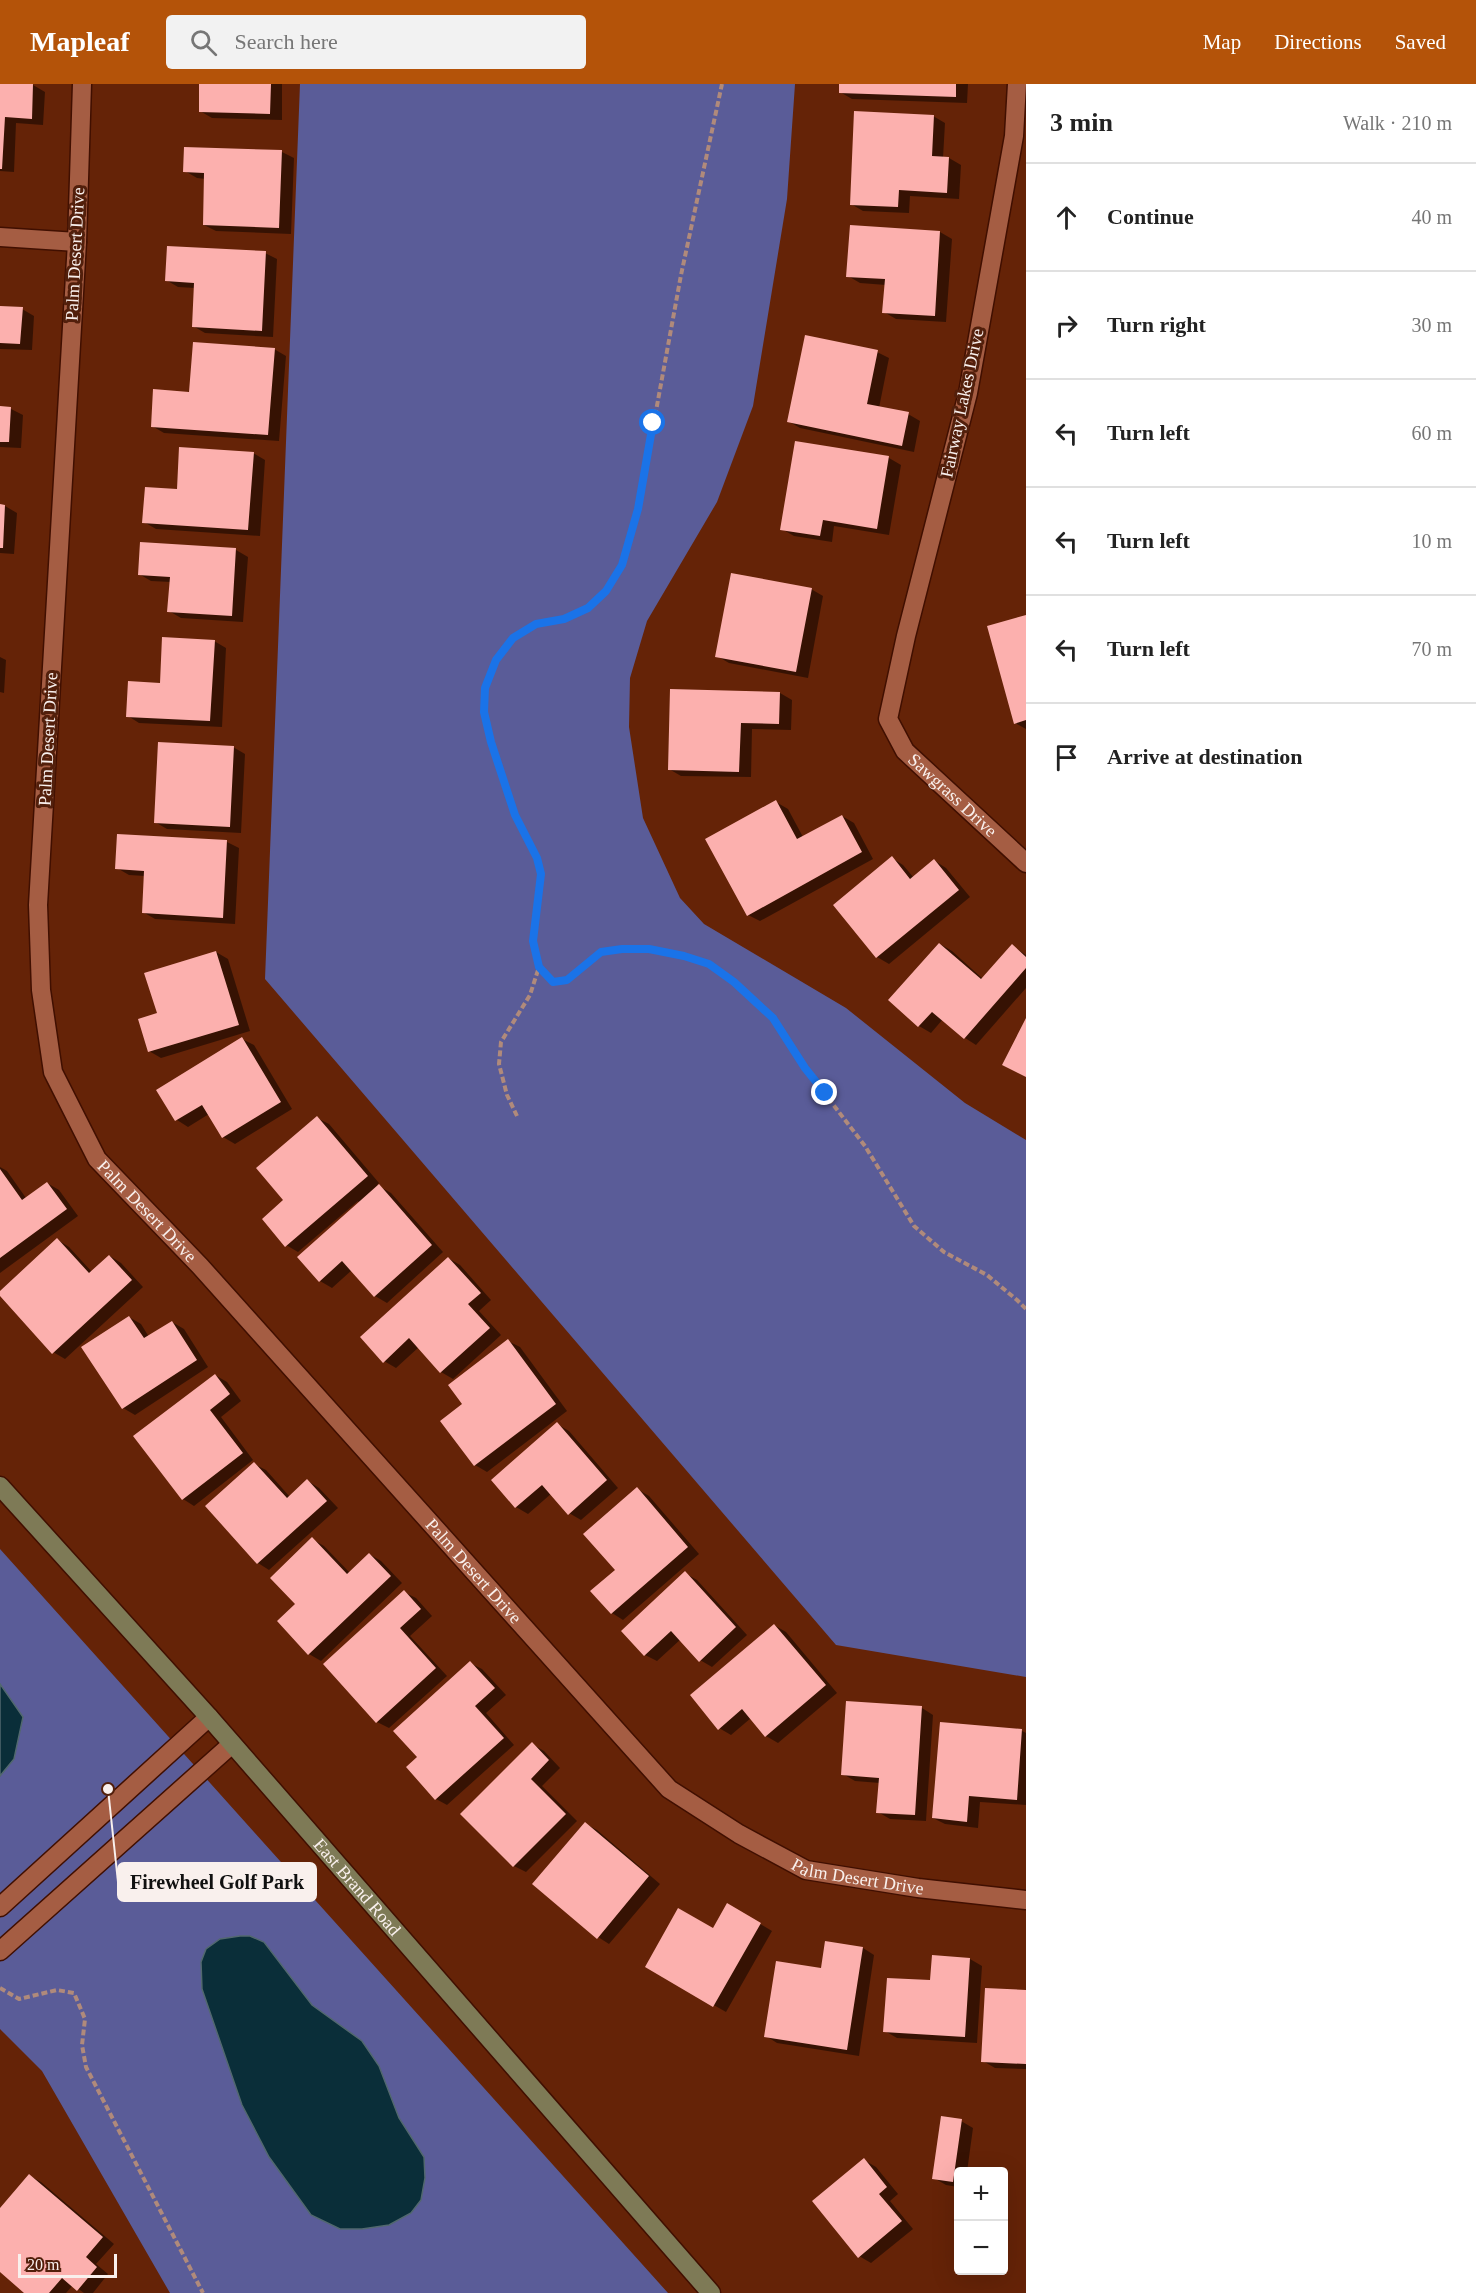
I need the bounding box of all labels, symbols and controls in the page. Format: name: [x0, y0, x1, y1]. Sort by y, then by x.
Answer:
search box: [166, 15, 586, 69]
text: Mapleaf: [30, 26, 130, 57]
icon: search: [187, 26, 220, 59]
text: Search here: [235, 29, 338, 54]
text: Map: [1203, 30, 1241, 54]
text: Directions: [1274, 30, 1362, 54]
text: Saved: [1395, 30, 1446, 54]
text: 3 min: [1050, 108, 1113, 137]
text: Walk · 210 m: [1343, 112, 1452, 134]
street label: Palm Desert Drive: [62, 187, 88, 321]
icon: ahead: [1050, 201, 1083, 234]
text: Continue: [1107, 204, 1194, 229]
text: 40 m: [1411, 206, 1452, 228]
icon: right: [1050, 309, 1083, 342]
text: Turn right: [1107, 312, 1206, 337]
text: 30 m: [1411, 314, 1452, 336]
street label: Fairway Lakes Drive: [936, 327, 988, 479]
route start: [639, 409, 665, 435]
icon: left: [1050, 417, 1083, 450]
text: Turn left: [1107, 420, 1190, 445]
text: 60 m: [1411, 422, 1452, 444]
icon: left: [1050, 525, 1083, 558]
text: Turn left: [1107, 528, 1190, 553]
text: 10 m: [1411, 530, 1452, 552]
icon: left: [1050, 633, 1083, 666]
text: Turn left: [1107, 636, 1190, 661]
text: 70 m: [1411, 638, 1452, 660]
street label: Palm Desert Drive: [35, 672, 61, 806]
icon: arrive: [1050, 741, 1083, 774]
text: Arrive at destination: [1107, 744, 1303, 769]
street label: Sawgrass Drive: [904, 749, 1001, 841]
route end: [811, 1079, 837, 1105]
street label: Palm Desert Drive: [93, 1156, 201, 1266]
street label: Palm Desert Drive: [421, 1515, 526, 1628]
street label: East Brand Road: [310, 1834, 405, 1940]
street label: Palm Desert Drive: [788, 1854, 925, 1899]
callout: Firewheel Golf Park: [118, 1863, 316, 1901]
text: Firewheel Golf Park: [130, 1871, 305, 1893]
map controls: [954, 2167, 1008, 2275]
button: +: [954, 2167, 1008, 2221]
button: −: [954, 2221, 1008, 2275]
scale bar: [18, 2251, 117, 2278]
text: 20 m: [27, 2256, 59, 2273]

